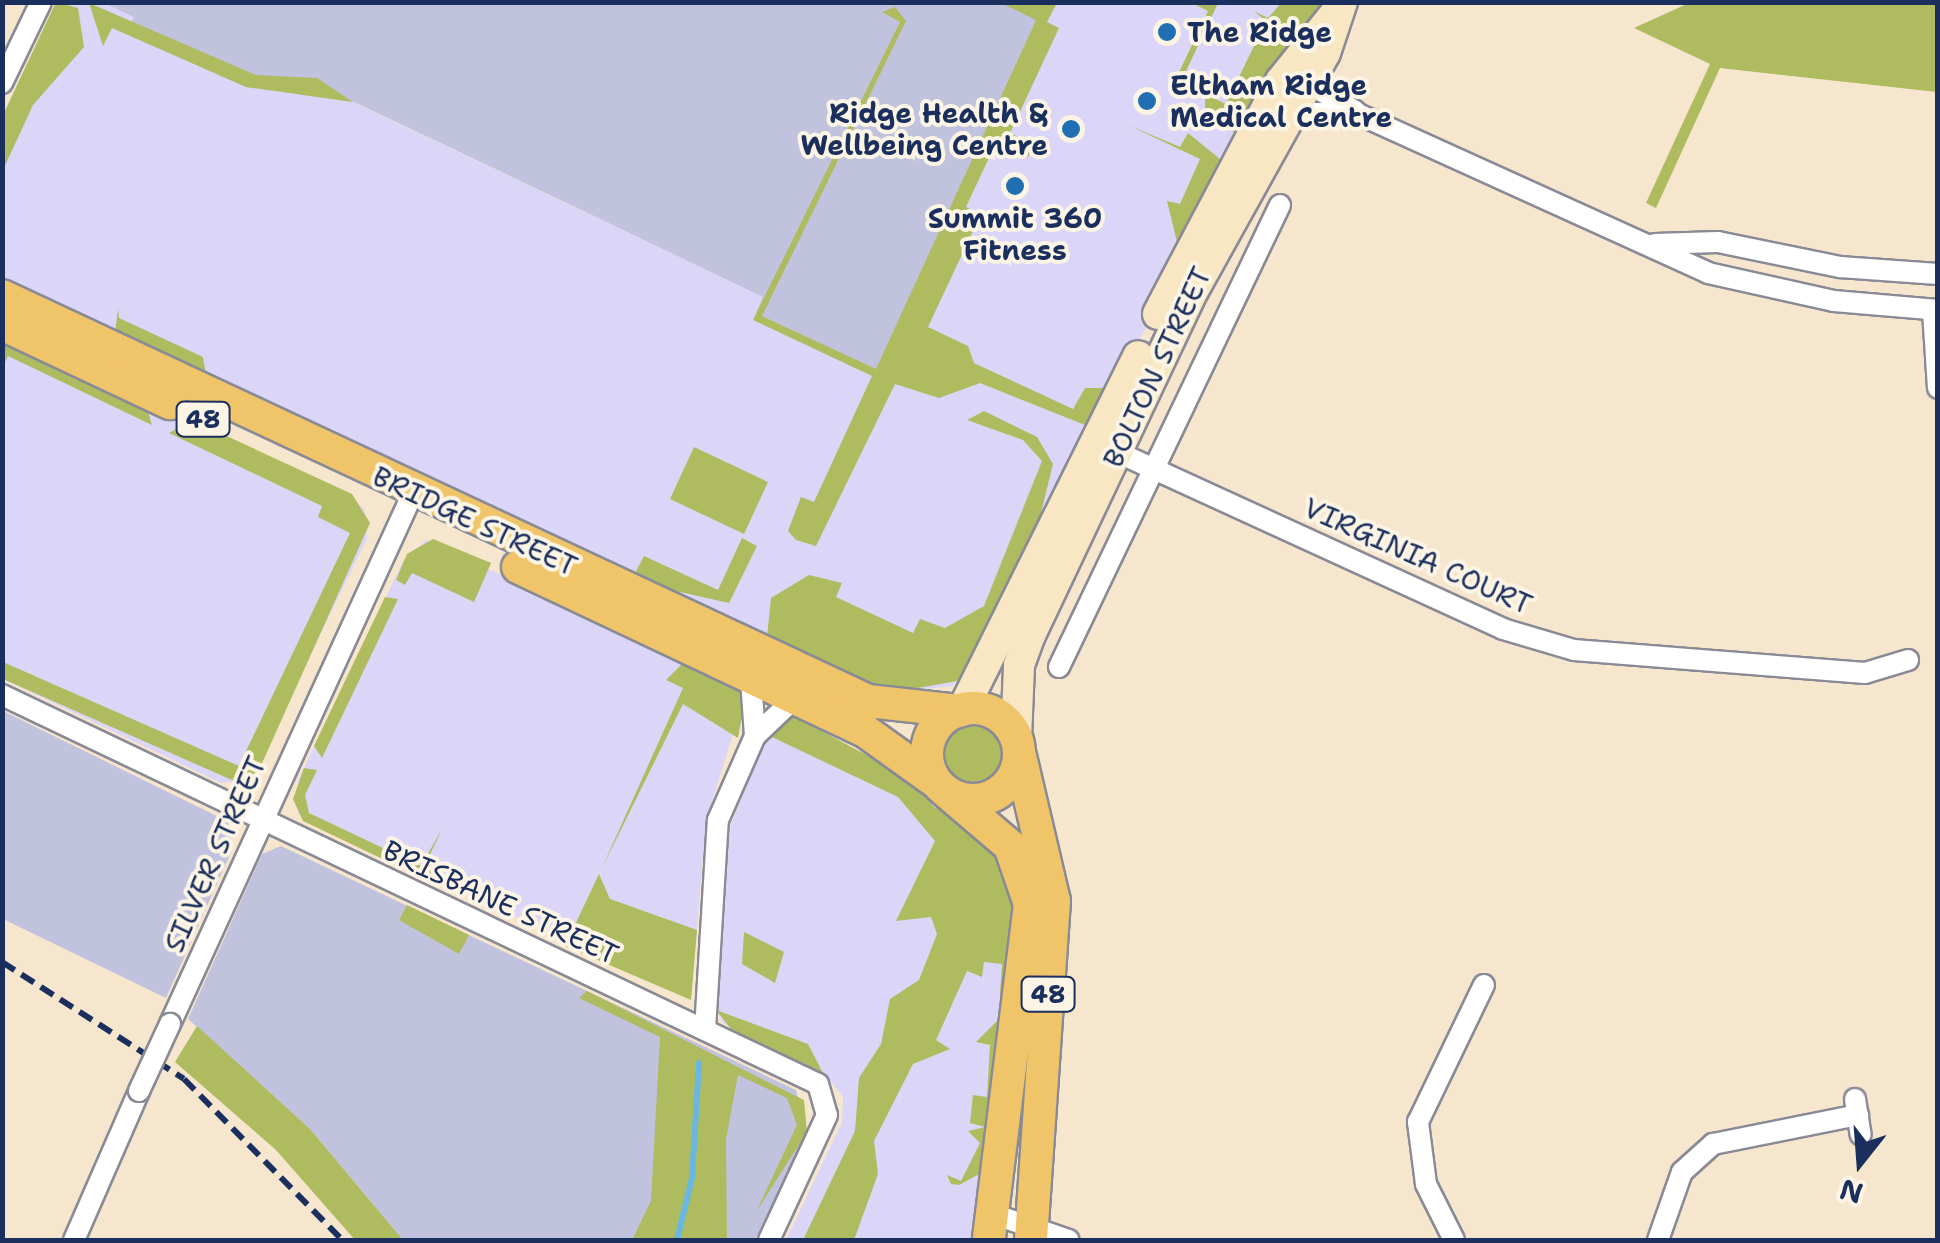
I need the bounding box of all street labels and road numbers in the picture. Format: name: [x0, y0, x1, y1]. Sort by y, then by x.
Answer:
street label: BOLTON STREET: [1096, 261, 1218, 473]
road number: 48: [176, 399, 230, 439]
street label: BRIDGE STREET: [367, 459, 583, 583]
street label: VIRGINIA COURT: [1299, 491, 1537, 621]
street label: SILVER STREET: [157, 751, 273, 957]
street label: BRISBANE STREET: [378, 833, 624, 971]
road number: 48: [1020, 974, 1076, 1014]

